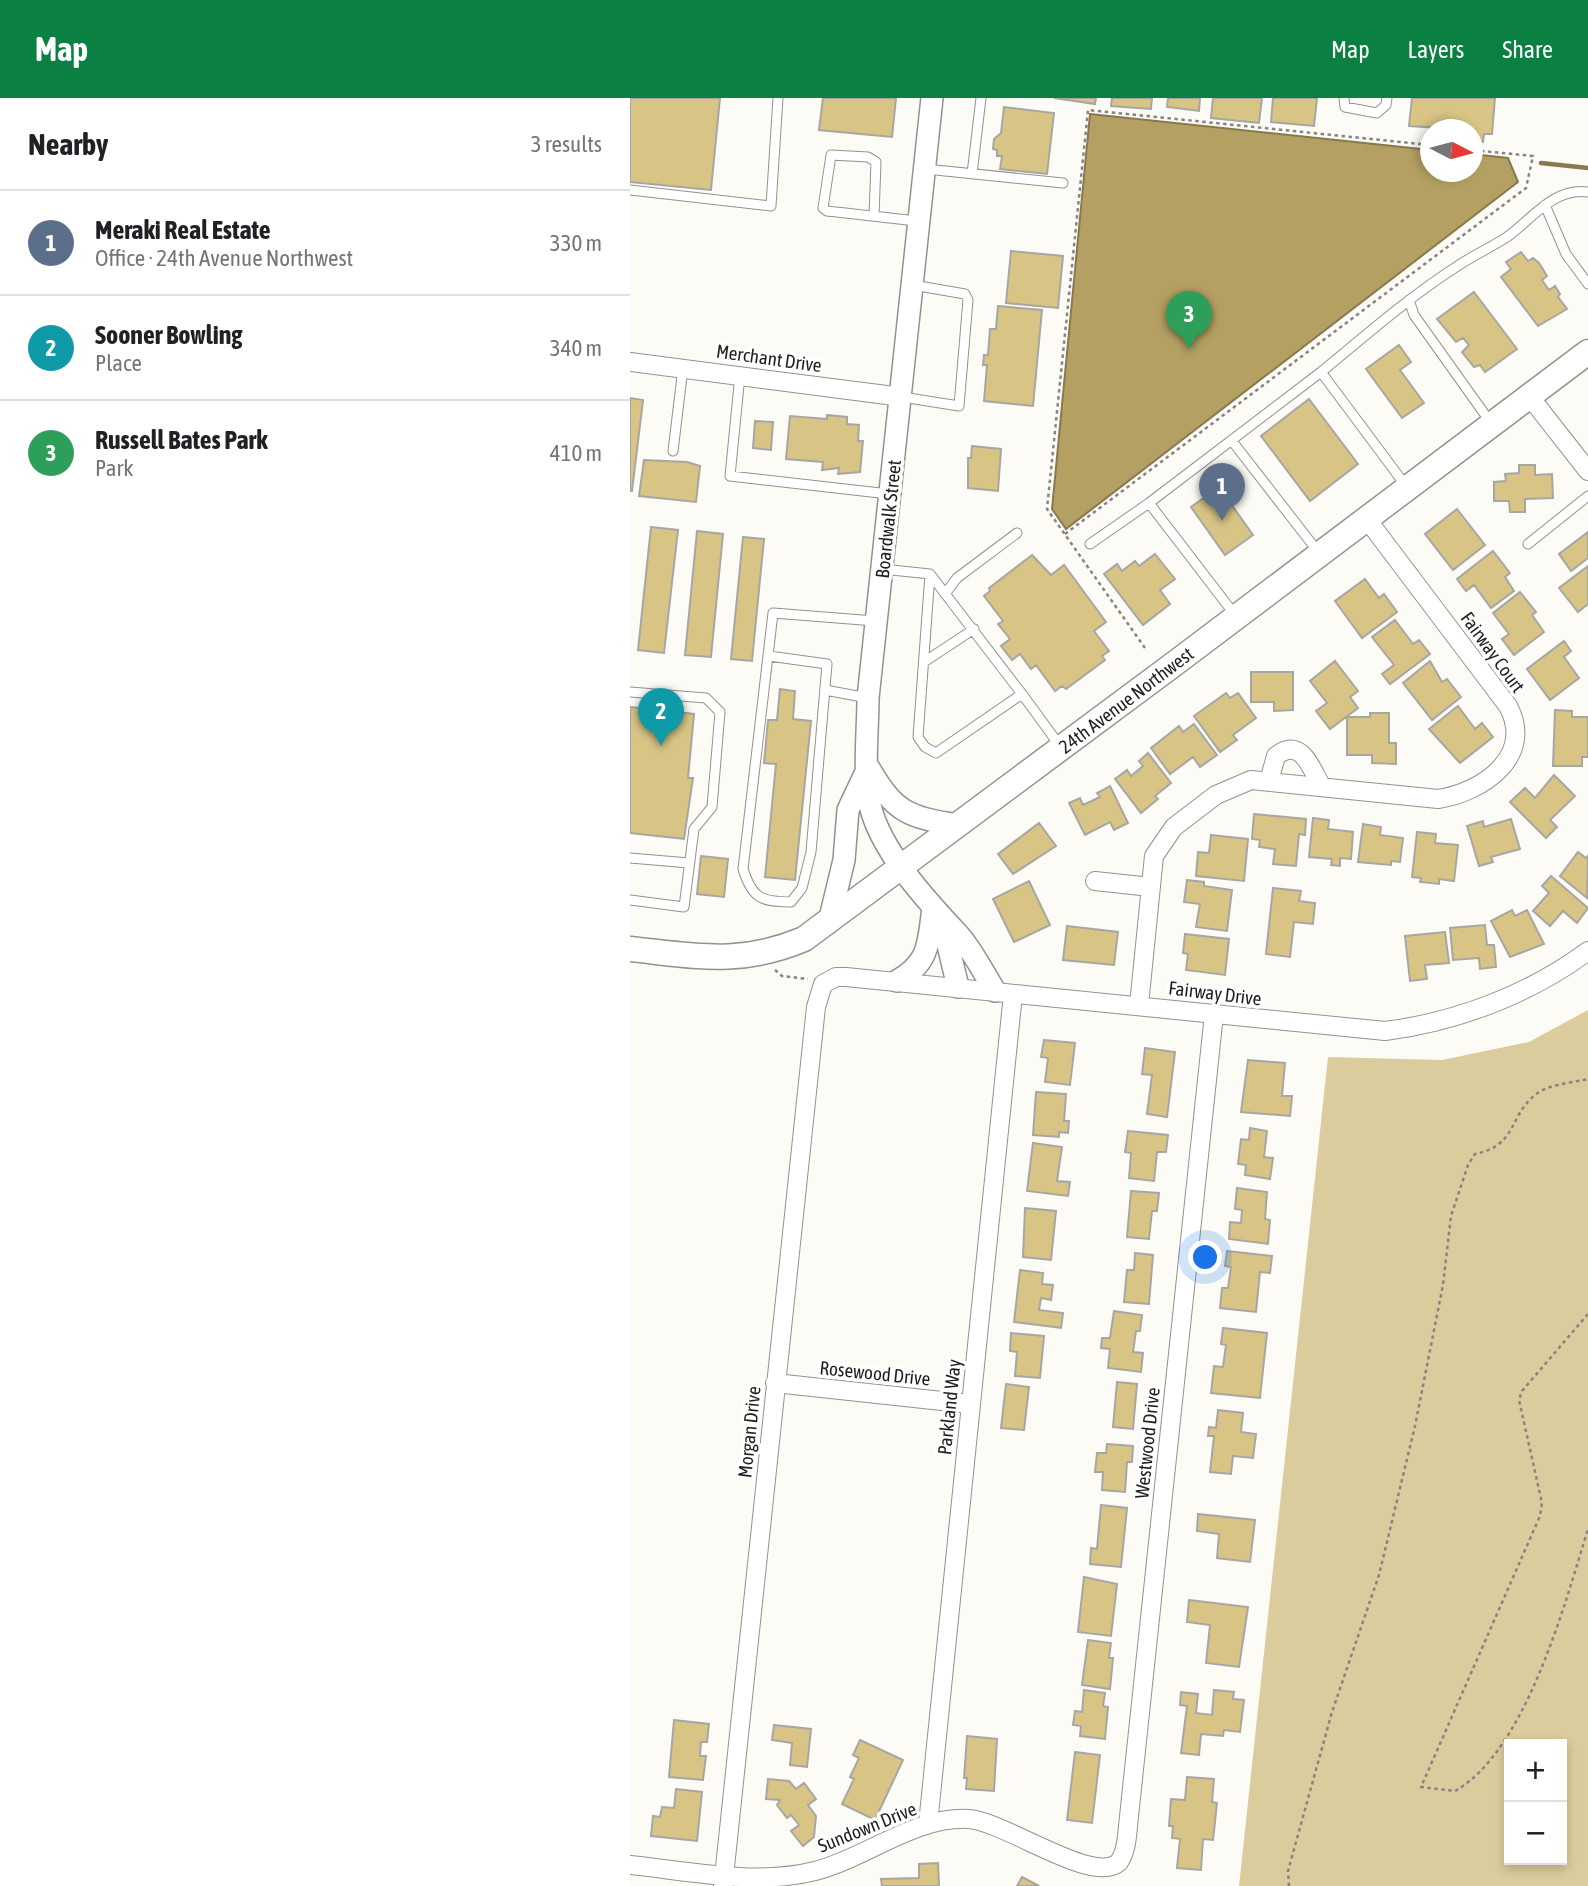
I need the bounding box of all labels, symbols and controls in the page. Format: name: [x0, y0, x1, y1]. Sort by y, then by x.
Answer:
text: Map: [35, 30, 88, 68]
text: Map: [1331, 36, 1370, 63]
text: Layers: [1408, 36, 1464, 63]
text: Share: [1502, 36, 1553, 63]
north arrow: [1420, 119, 1483, 182]
text: Nearby: [28, 127, 108, 161]
text: 3 results: [531, 131, 602, 157]
text: Meraki Real Estate: [95, 215, 271, 245]
text: 1: [46, 230, 56, 256]
text: 330 m: [550, 230, 602, 256]
text: Office · 24th Avenue Northwest: [95, 245, 353, 271]
pin: 3: [1166, 291, 1212, 349]
text: Sooner Bowling: [95, 320, 242, 350]
text: 2: [46, 335, 56, 361]
text: 340 m: [550, 335, 602, 361]
street label: Merchant Drive: [715, 340, 823, 376]
text: Place: [95, 350, 142, 376]
text: Russell Bates Park: [95, 425, 268, 455]
text: 3: [46, 440, 56, 466]
text: 410 m: [550, 440, 602, 466]
text: Park: [95, 455, 133, 481]
street label: Boardwalk Street: [871, 459, 905, 579]
pin: 1: [1199, 463, 1245, 521]
street label: Fairway Court: [1456, 607, 1530, 697]
street label: 24th Avenue Northwest: [1054, 642, 1198, 758]
pin: 2: [638, 688, 684, 746]
street label: Fairway Drive: [1167, 976, 1263, 1010]
your location: [1188, 1240, 1222, 1274]
street label: Rosewood Drive: [819, 1356, 931, 1390]
street label: Parkland Way: [933, 1358, 965, 1456]
street label: Morgan Drive: [733, 1385, 765, 1479]
street label: Westwood Drive: [1130, 1386, 1164, 1500]
map controls: [1504, 1739, 1567, 1865]
button: +: [1504, 1739, 1567, 1802]
street label: Sundown Drive: [815, 1797, 919, 1857]
button: −: [1504, 1802, 1567, 1865]

